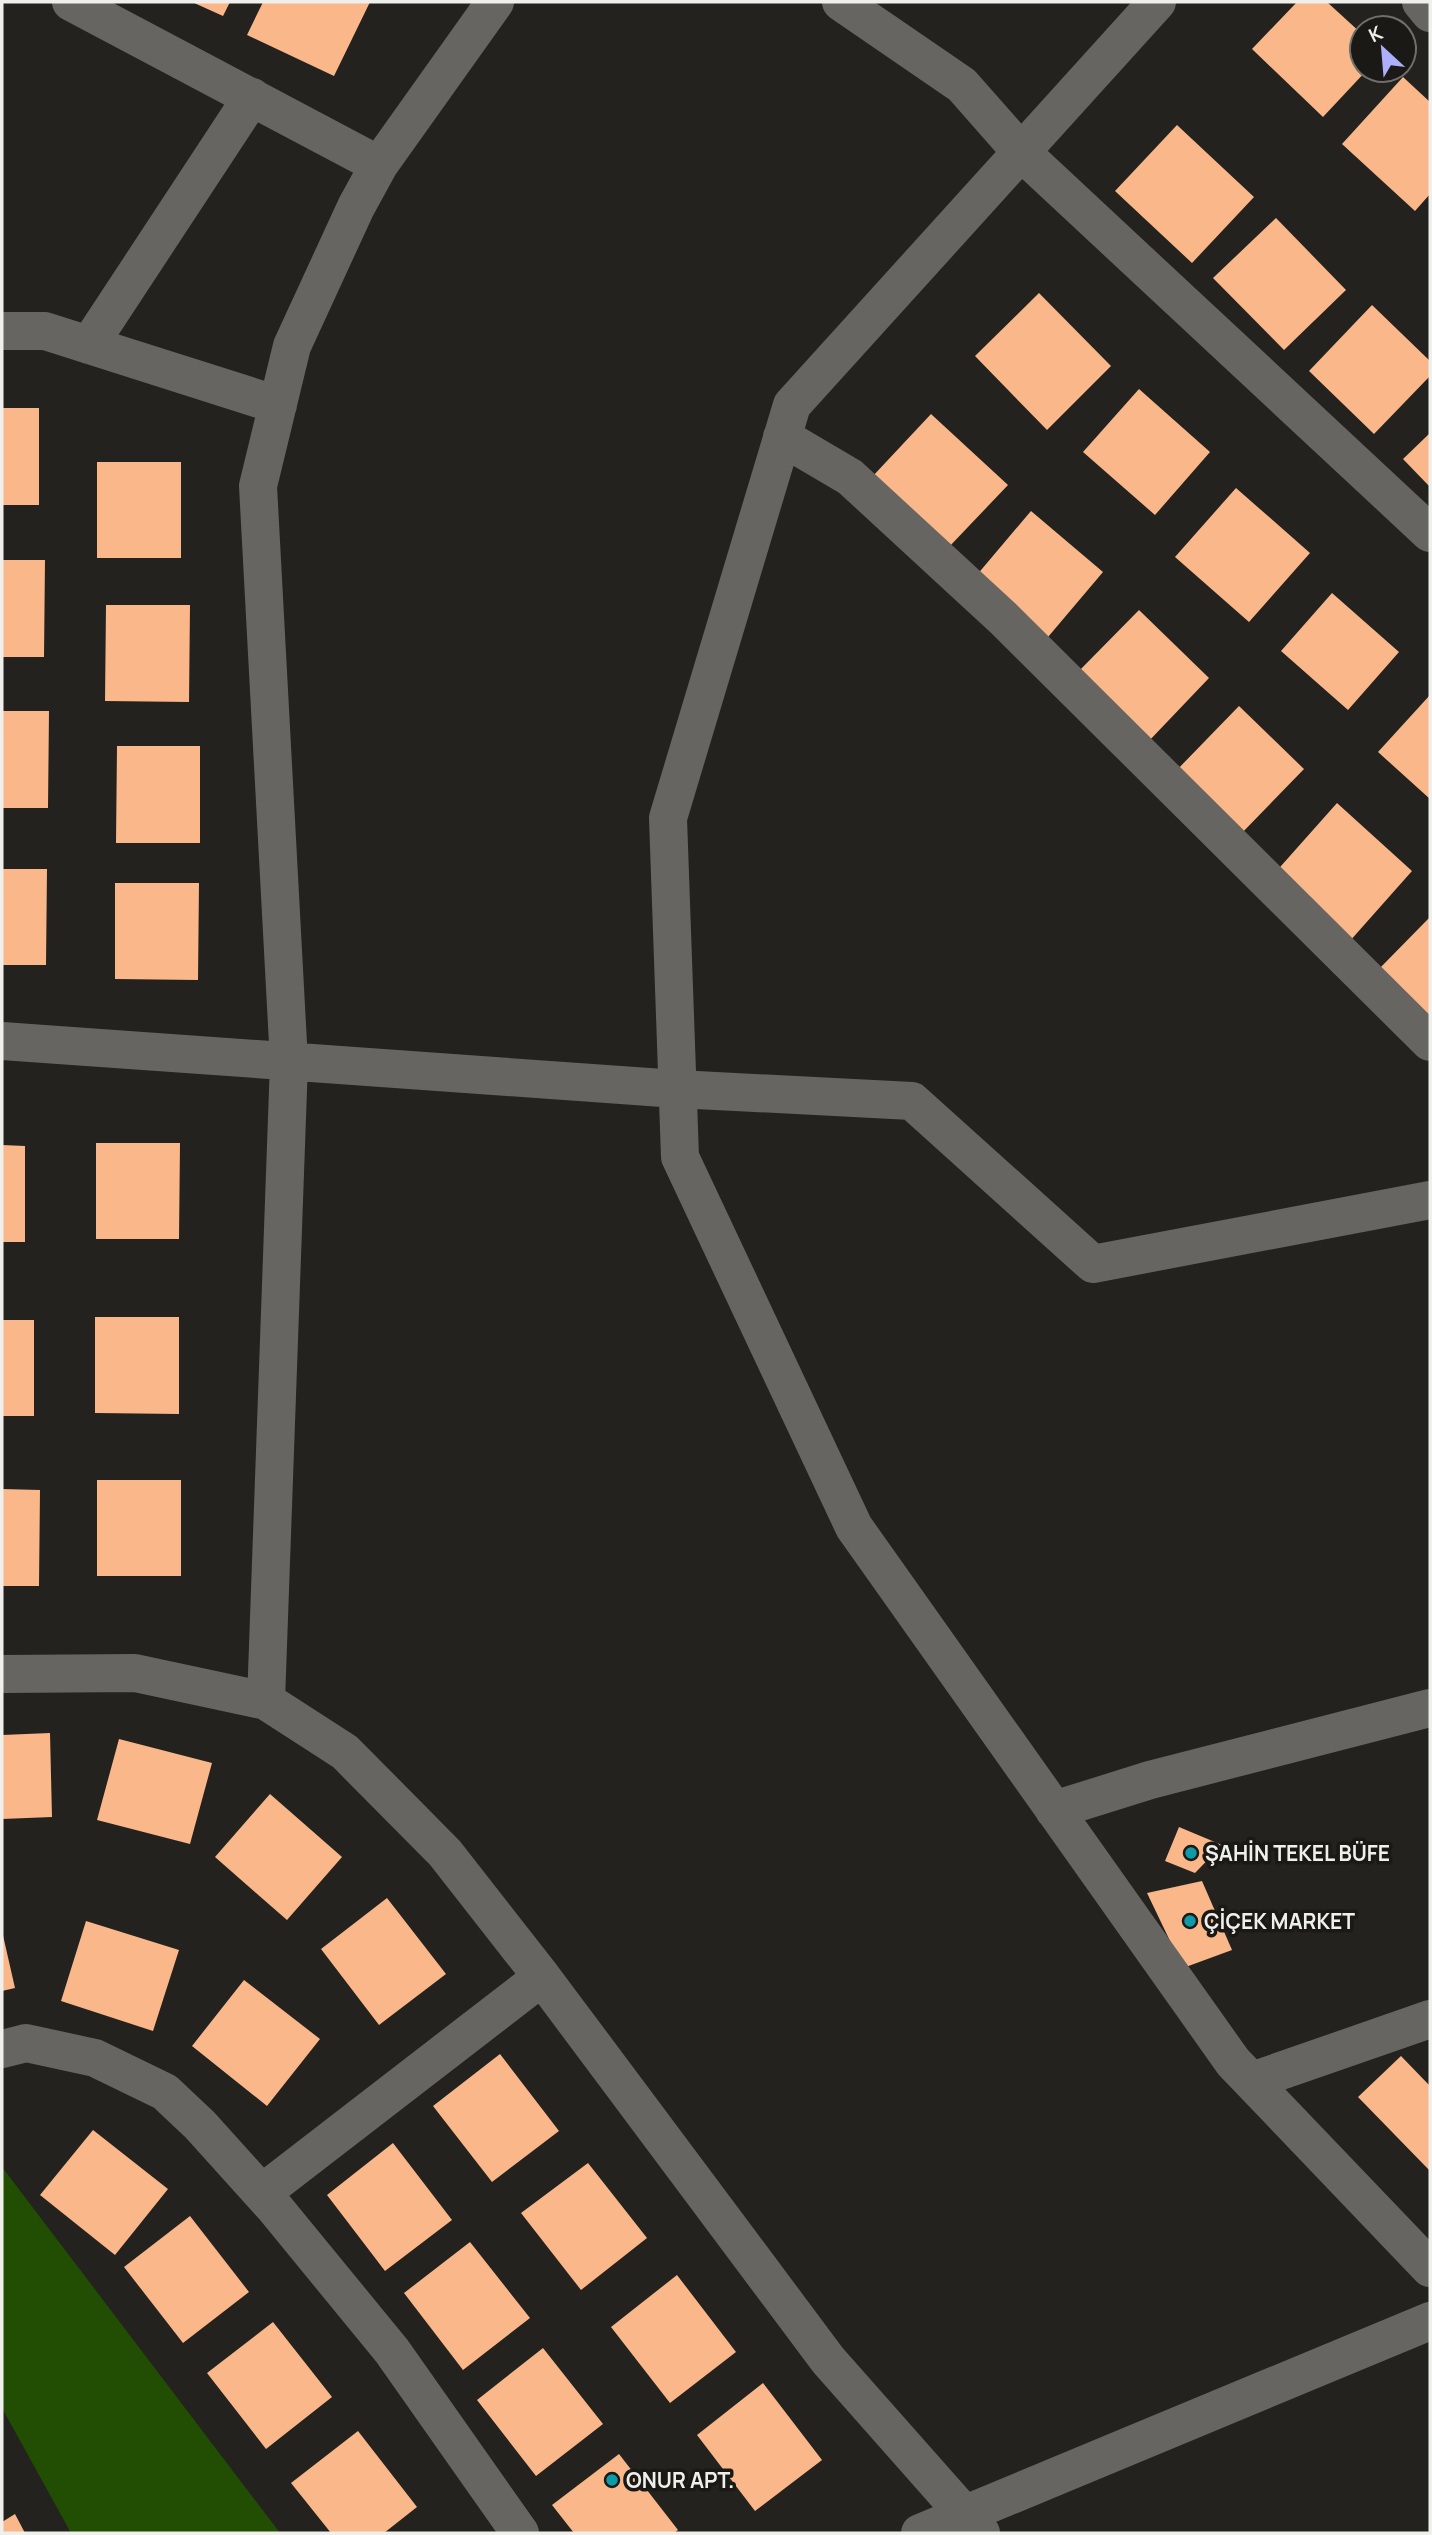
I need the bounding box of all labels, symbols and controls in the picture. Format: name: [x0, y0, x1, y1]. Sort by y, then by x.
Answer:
north arrow: [1348, 14, 1418, 84]
text: K: [1364, 19, 1387, 48]
place label: ŞAHİN TEKEL BÜFE: [1205, 1839, 1390, 1867]
marker: ŞAHİN TEKEL BÜFE: [1183, 1845, 1199, 1861]
place label: ÇİÇEK MARKET: [1204, 1907, 1355, 1935]
marker: ÇİÇEK MARKET: [1182, 1913, 1198, 1929]
place label: ONUR APT.: [626, 2466, 735, 2494]
marker: ONUR APT.: [604, 2472, 620, 2488]

